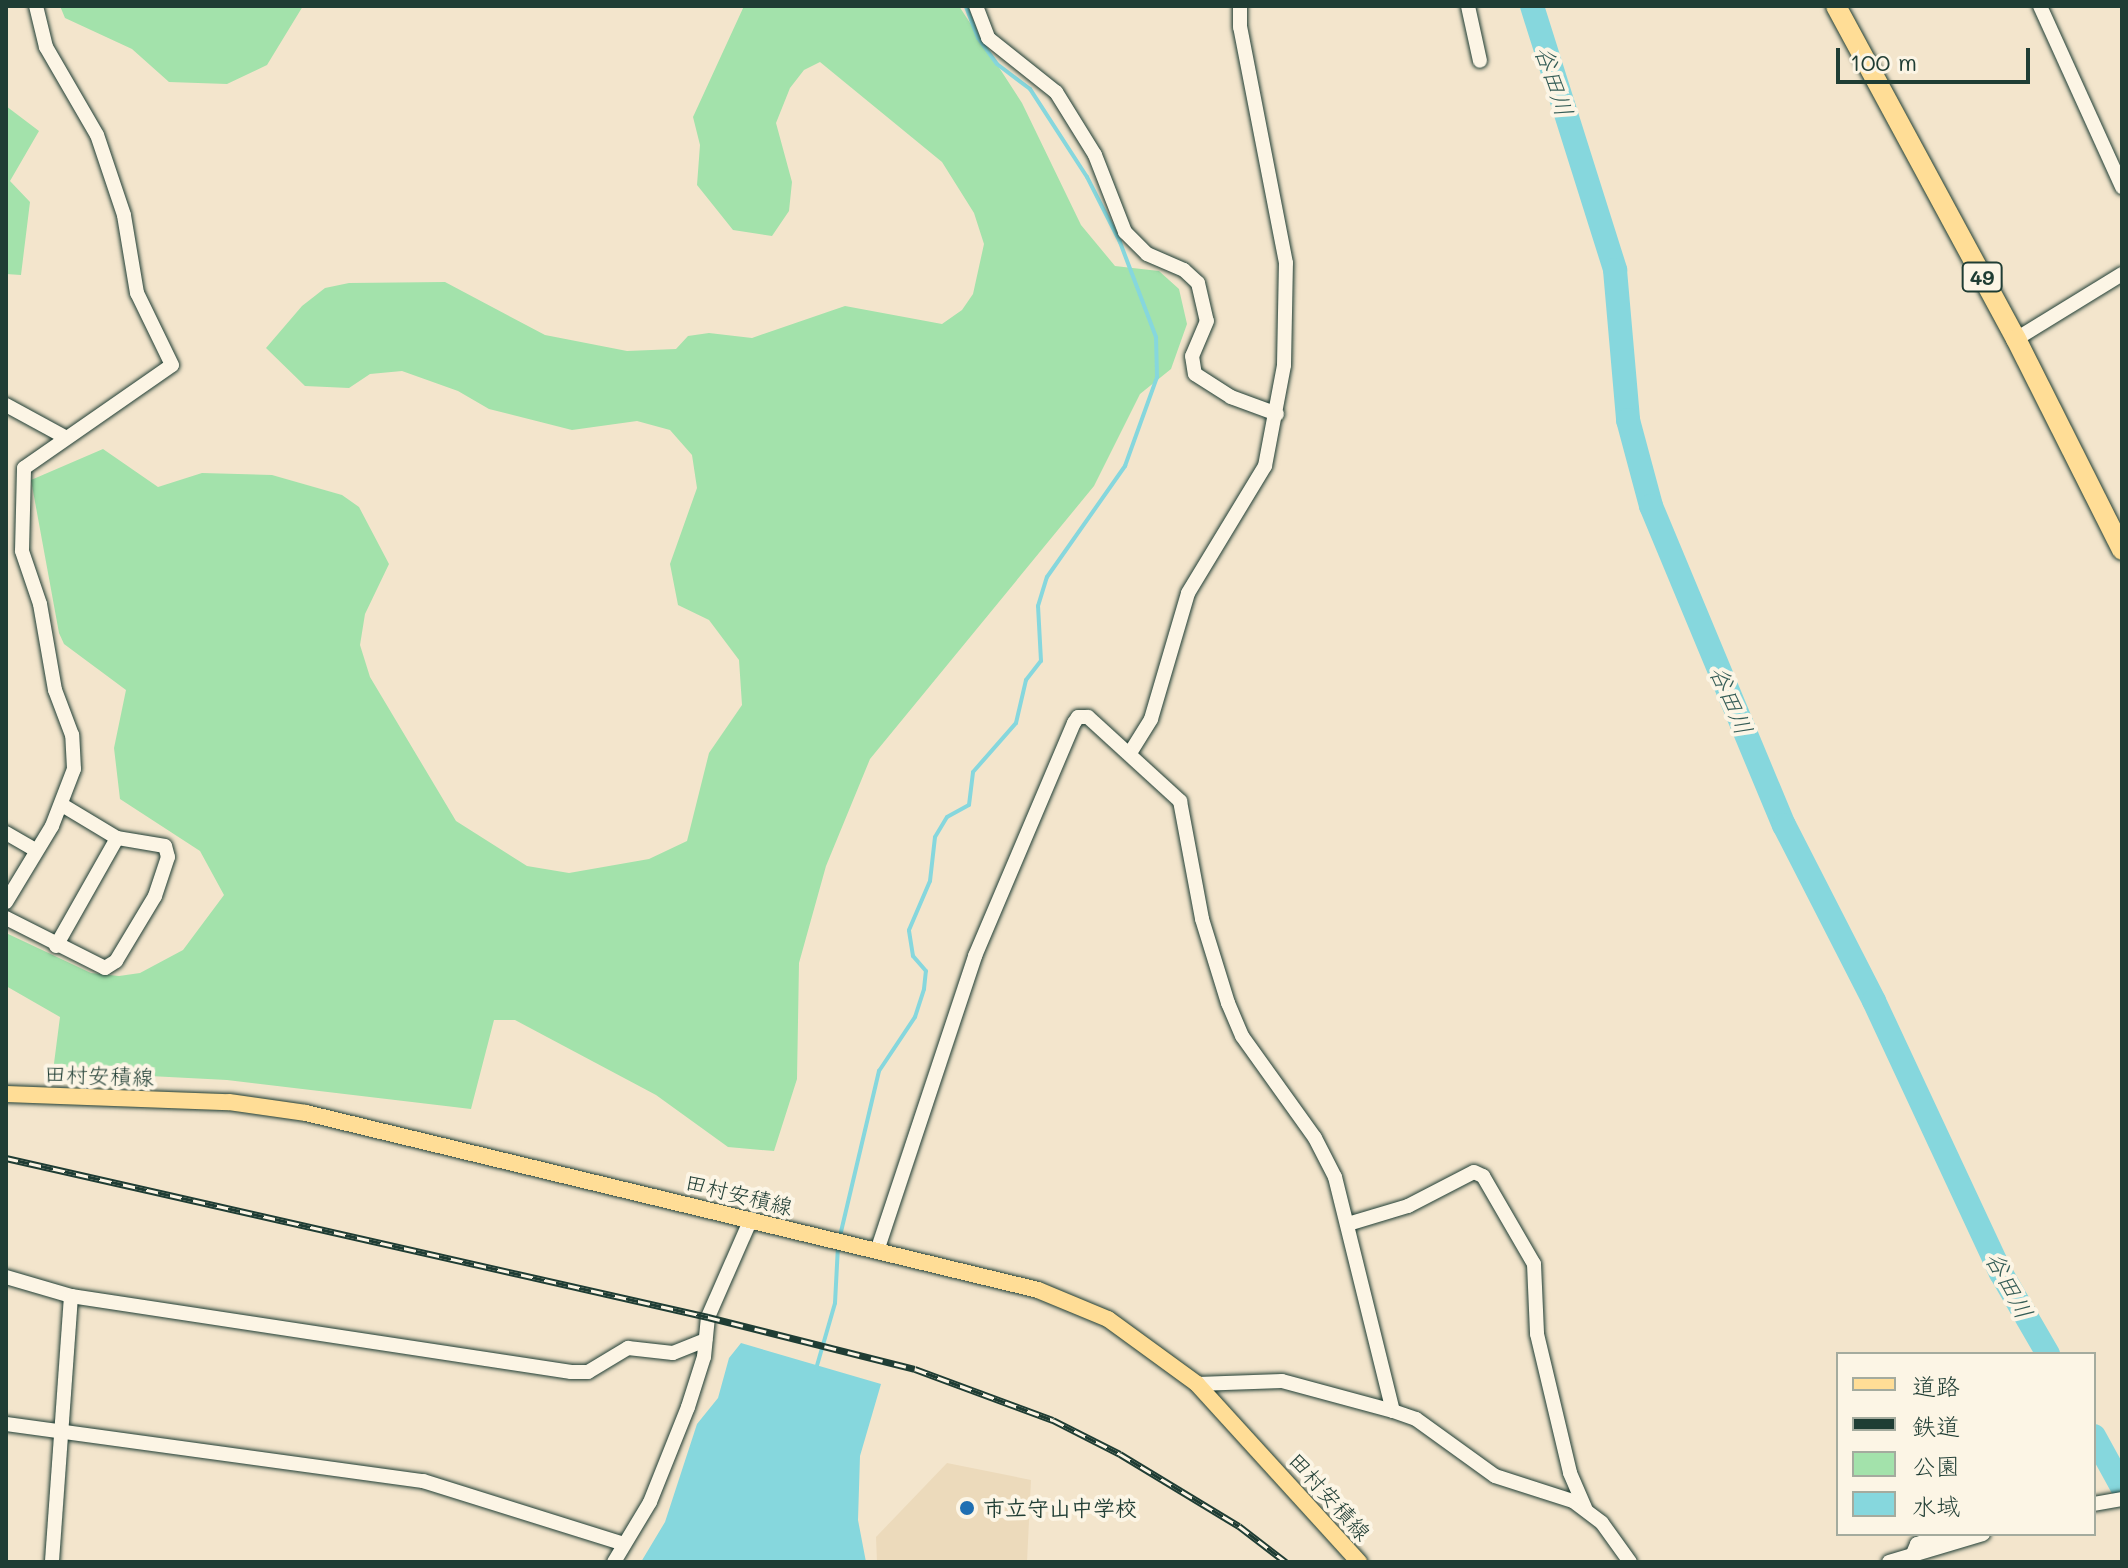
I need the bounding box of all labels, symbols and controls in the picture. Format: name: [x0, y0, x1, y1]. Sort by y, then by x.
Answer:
scale bar: [1840, 32, 2034, 82]
water label: 谷田川: [1530, 42, 1580, 120]
text: 100 m: [1850, 46, 1917, 77]
road number: 49: [1960, 261, 2004, 293]
water label: 谷田川: [1705, 661, 1759, 739]
street label: 田村安積線: [44, 1060, 154, 1090]
street label: 田村安積線: [682, 1168, 796, 1220]
water label: 谷田川: [1980, 1246, 2040, 1324]
legend: [1836, 1352, 2096, 1536]
text: 道路: [1912, 1370, 1960, 1401]
text: 鉄道: [1912, 1410, 1960, 1441]
street label: 田村安積線: [1283, 1446, 1377, 1546]
text: 公園: [1912, 1450, 1960, 1481]
text: 水域: [1912, 1490, 1960, 1521]
place label: 市立守山中学校: [983, 1495, 1137, 1521]
marker: 市立守山中学校: [958, 1499, 976, 1517]

